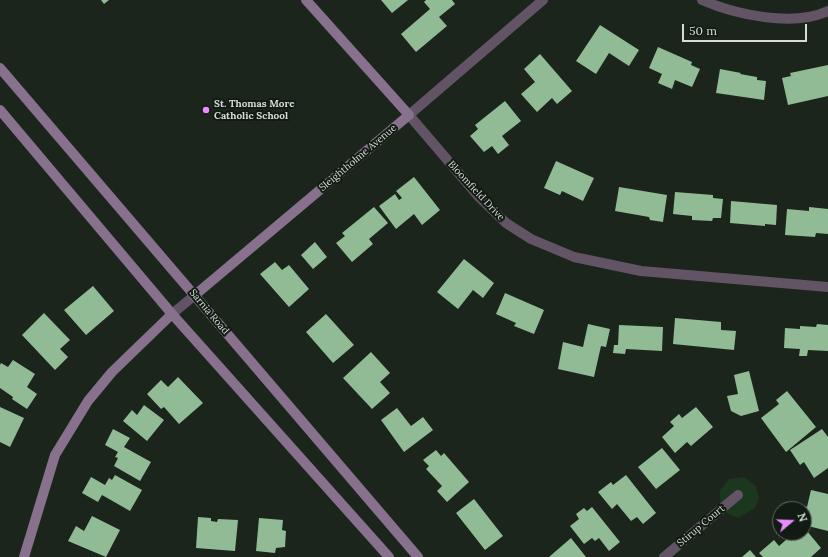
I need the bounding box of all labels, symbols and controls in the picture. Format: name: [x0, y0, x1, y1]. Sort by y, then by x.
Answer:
scale bar: [684, 16, 809, 42]
text: 50 m: [689, 23, 717, 38]
place label: St. Thomas More Catholic School: [214, 98, 295, 122]
marker: St. Thomas More Catholic School: [201, 105, 211, 115]
street label: Sleightholme Avenue: [317, 122, 399, 194]
street label: Bloomfield Drive: [445, 159, 507, 223]
street label: Sarnia Road: [187, 287, 231, 337]
north arrow: [772, 501, 812, 541]
street label: Stirup Court: [675, 503, 727, 549]
text: N: [794, 511, 810, 524]

